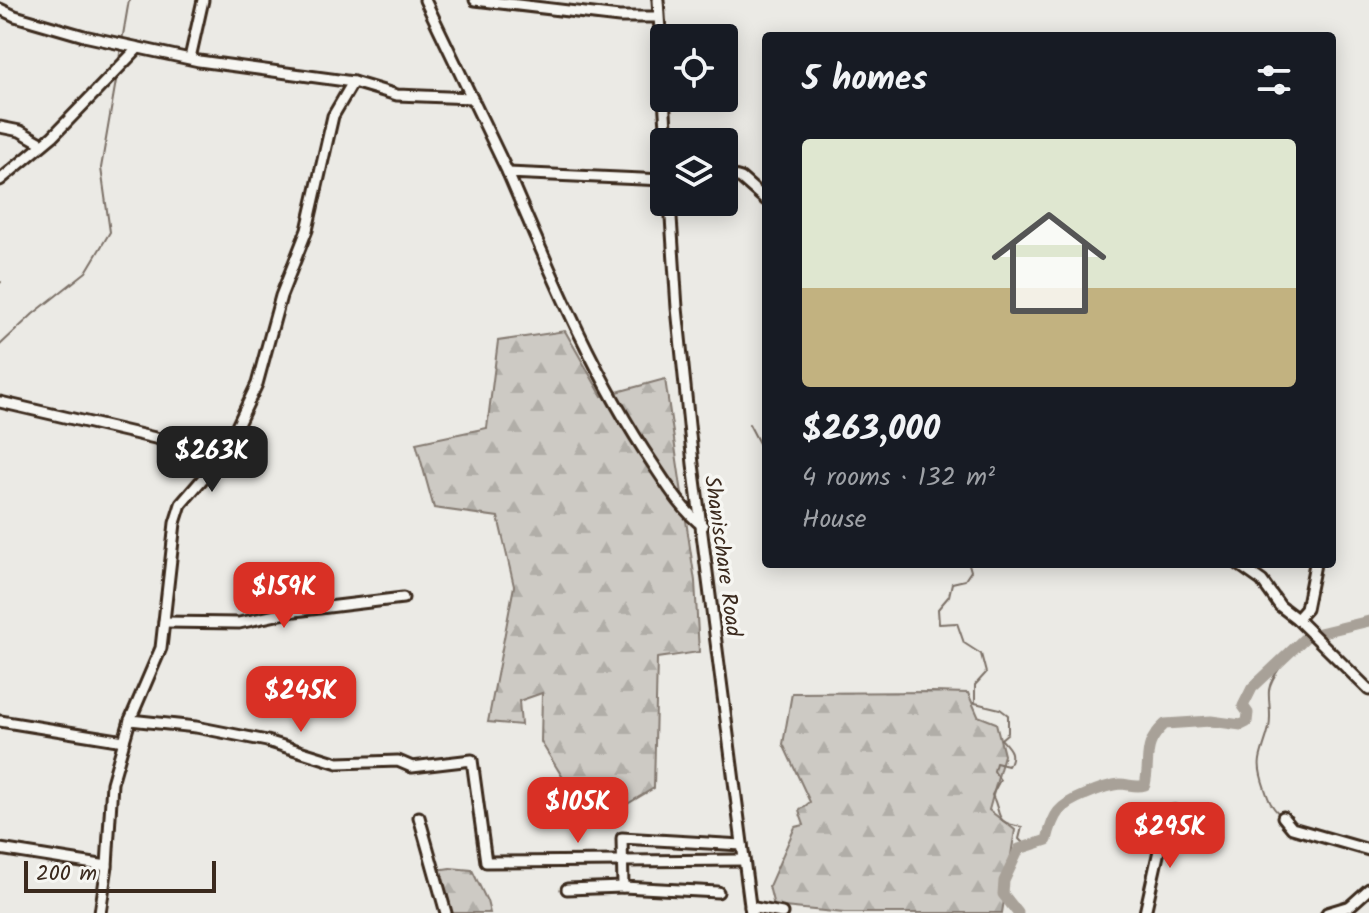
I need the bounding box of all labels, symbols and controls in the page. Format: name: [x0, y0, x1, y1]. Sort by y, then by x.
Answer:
map controls: [650, 24, 738, 216]
button: locate: [650, 24, 738, 112]
text: 5 homes: [802, 53, 927, 107]
icon: filters: [1252, 58, 1296, 102]
button: layers: [650, 128, 738, 216]
icon: home: [977, 191, 1121, 335]
text: $263,000: [802, 403, 940, 457]
pin: $263K: [156, 426, 268, 494]
text: $263K: [175, 431, 249, 473]
text: 4 rooms · 132 m²: [802, 457, 995, 499]
street label: Shanischare Road: [693, 474, 750, 640]
text: House: [802, 499, 866, 541]
pin: $159K: [228, 562, 340, 630]
text: $159K: [251, 567, 317, 609]
pin: $245K: [245, 666, 357, 734]
text: $245K: [264, 671, 338, 713]
pin: $105K: [522, 777, 634, 845]
text: $105K: [545, 782, 611, 824]
pin: $295K: [1114, 802, 1226, 870]
text: $295K: [1134, 807, 1206, 849]
scale bar: [24, 857, 216, 893]
text: 200 m: [36, 857, 97, 892]

